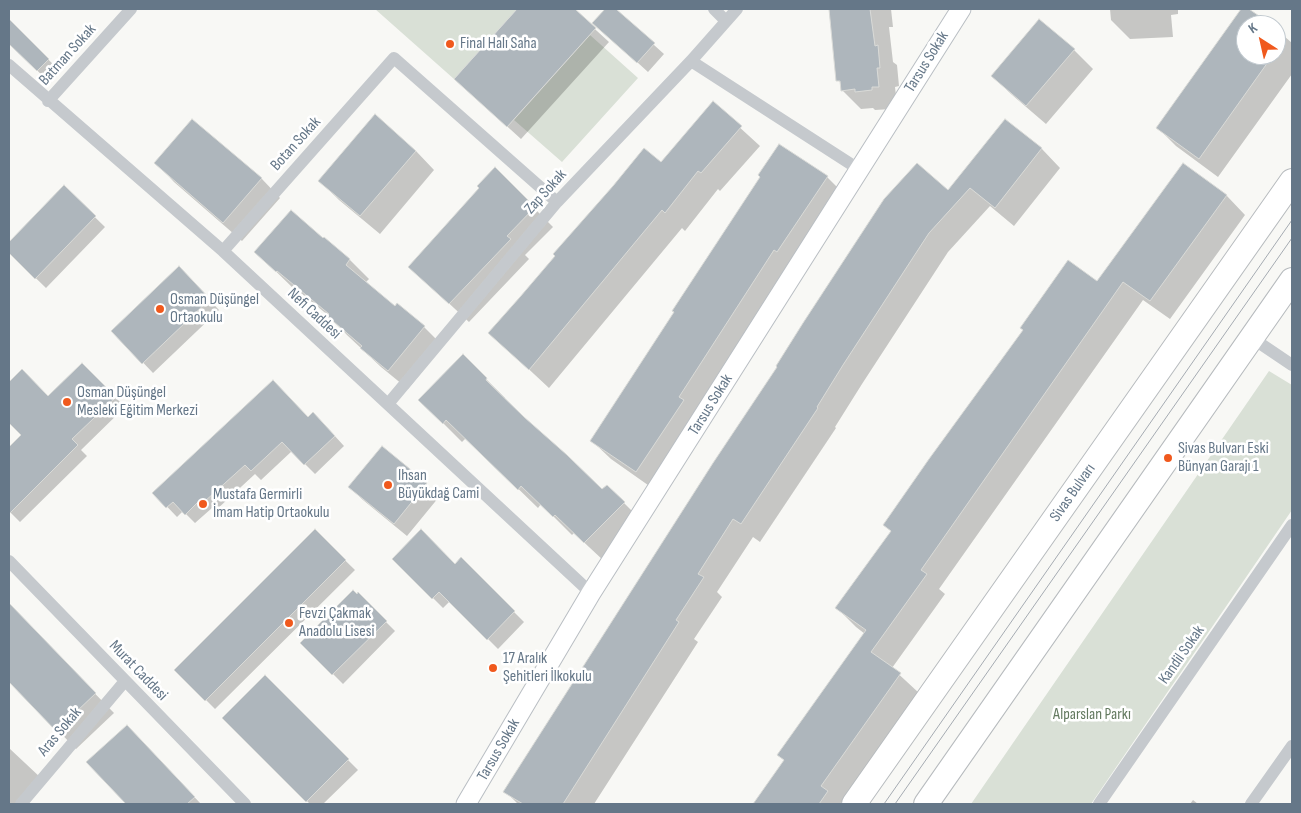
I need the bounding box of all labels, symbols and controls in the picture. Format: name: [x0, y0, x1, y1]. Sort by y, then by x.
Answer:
north arrow: [1236, 15, 1286, 65]
text: K: [1245, 19, 1260, 37]
street label: Batman Sokak: [35, 20, 101, 90]
street label: Tarsus Sokak: [901, 28, 953, 96]
place label: Final Halı Saha: [460, 34, 537, 54]
marker: Final Halı Saha: [444, 38, 456, 50]
street label: Botan Sokak: [267, 113, 325, 175]
street label: Zap Sokak: [521, 166, 571, 218]
street label: Nefi Caddesi: [283, 284, 345, 344]
place label: Osman Düşüngel Ortaokulu: [170, 290, 259, 328]
marker: Osman Düşüngel Ortaokulu: [154, 303, 166, 315]
street label: Tarsus Sokak: [685, 371, 737, 439]
place label: Osman Düşüngel Mesleki Eğitim Merkezi: [77, 383, 198, 421]
marker: Osman Düşüngel Mesleki Eğitim Merkezi: [61, 396, 73, 408]
place label: Sivas Bulvarı Eski Bünyan Garajı 1: [1178, 439, 1269, 477]
marker: Sivas Bulvarı Eski Bünyan Garajı 1: [1162, 452, 1174, 464]
street label: Sivas Bulvarı: [1046, 460, 1100, 526]
place label: Ihsan Büyükdağ Cami: [398, 466, 479, 504]
marker: Ihsan Büyükdağ Cami: [382, 479, 394, 491]
place label: Mustafa Germirli İmam Hatip Ortaokulu: [213, 485, 330, 523]
marker: Mustafa Germirli İmam Hatip Ortaokulu: [197, 498, 209, 510]
place label: Fevzi Çakmak Anadolu Lisesi: [299, 604, 374, 642]
marker: Fevzi Çakmak Anadolu Lisesi: [283, 617, 295, 629]
street label: Kandil Sokak: [1155, 622, 1209, 688]
street label: Murat Caddesi: [105, 637, 171, 705]
place label: 17 Aralık Şehitleri İlkokulu: [503, 649, 592, 687]
marker: 17 Aralık Şehitleri İlkokulu: [487, 662, 499, 674]
street label: Aras Sokak: [34, 704, 86, 760]
park label: Alparslan Parkı: [1053, 705, 1131, 725]
street label: Tarsus Sokak: [474, 716, 524, 784]

